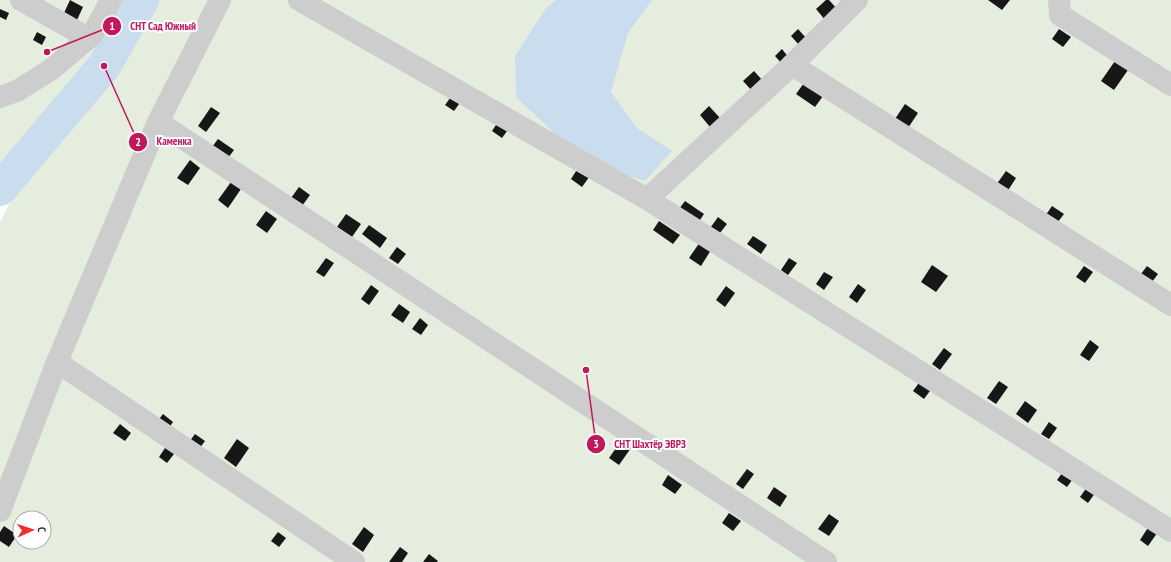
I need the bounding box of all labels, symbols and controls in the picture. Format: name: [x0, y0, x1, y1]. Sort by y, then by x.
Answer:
callout: СНТ Сад Южный: [102, 15, 204, 38]
text: 1: [109, 18, 115, 33]
text: СНТ Сад Южный: [130, 19, 196, 33]
callout: Каменка: [128, 130, 199, 153]
text: 2: [135, 134, 141, 149]
text: Каменка: [157, 134, 192, 148]
callout: СНТ Шахтёр ЭВРЗ: [586, 433, 694, 456]
text: 3: [593, 436, 599, 451]
text: СНТ Шахтёр ЭВРЗ: [614, 437, 686, 451]
north arrow: [12, 510, 52, 550]
text: С: [35, 527, 49, 532]

